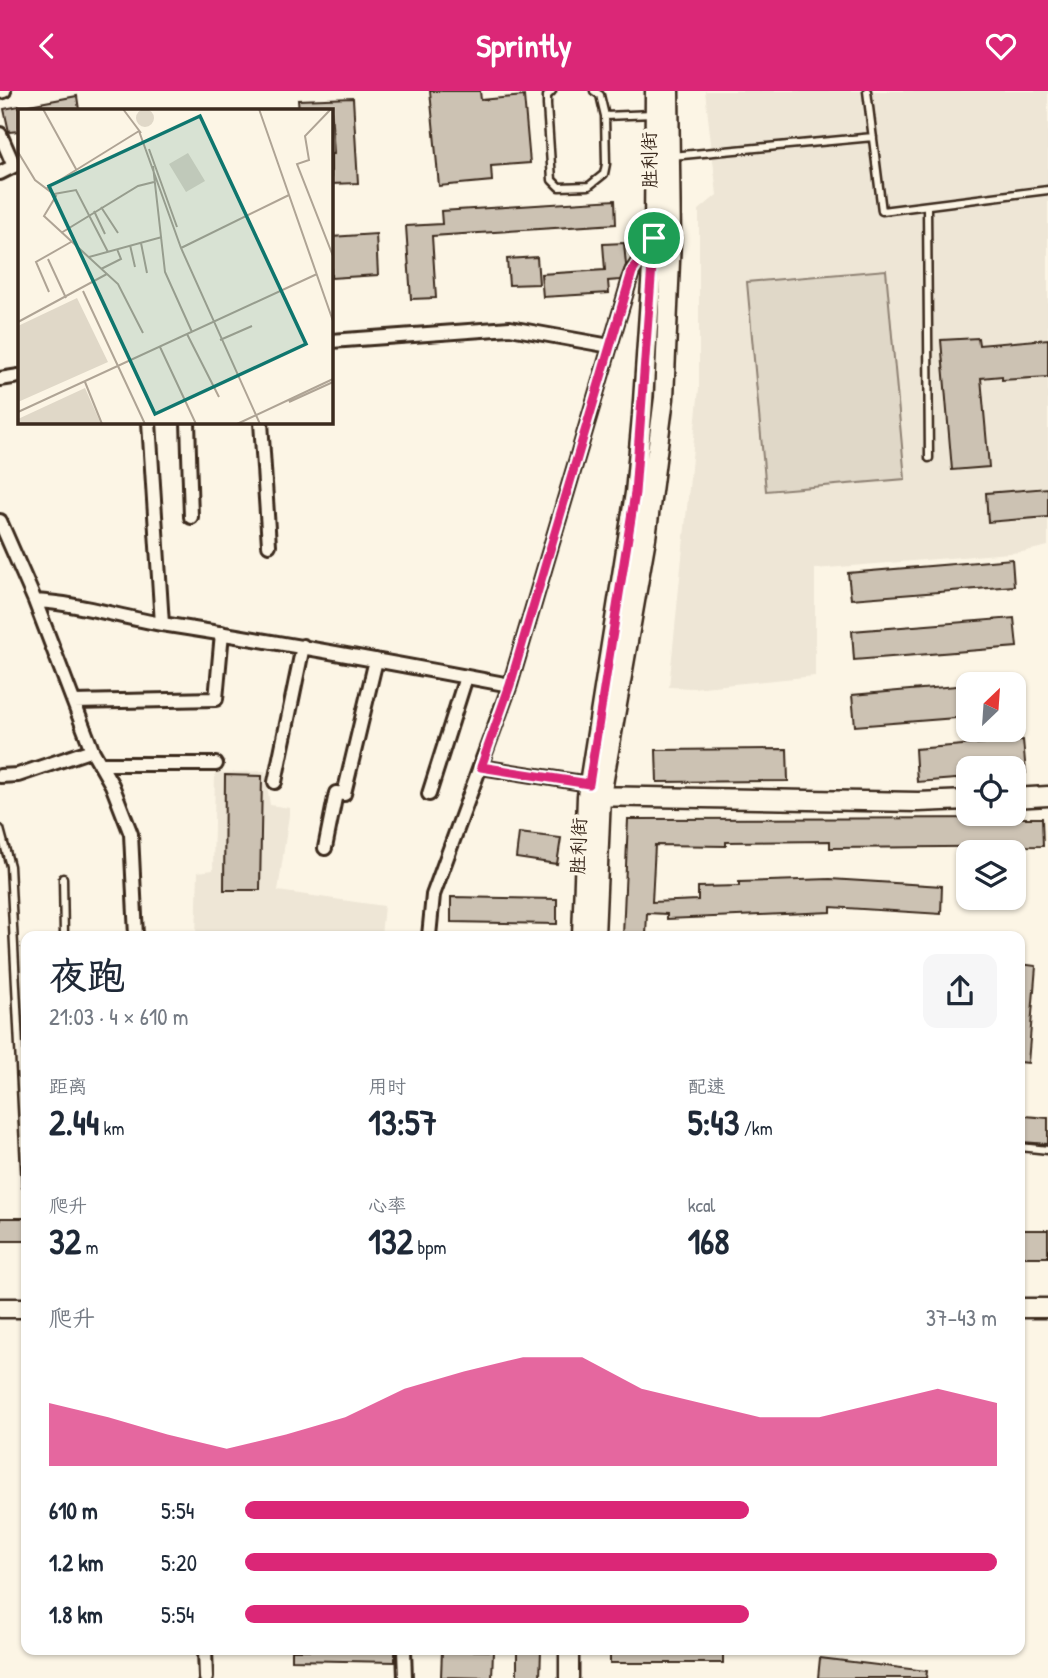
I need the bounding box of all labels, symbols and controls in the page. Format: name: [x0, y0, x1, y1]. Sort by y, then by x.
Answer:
text: Sprintly: [476, 24, 572, 67]
icon: back: [28, 27, 66, 65]
icon: heart: [982, 27, 1020, 65]
inset map: [18, 109, 332, 423]
street label: 胜利街: [636, 131, 662, 189]
pin: [624, 208, 684, 268]
icon: arrive: [635, 219, 673, 257]
north arrow: [956, 672, 1026, 742]
map controls: [956, 672, 1026, 910]
button: locate: [956, 756, 1026, 826]
street label: 胜利街: [564, 817, 592, 875]
button: layers: [956, 840, 1026, 910]
text: 夜跑: [49, 949, 125, 1001]
button: share: [923, 954, 997, 1028]
text: 21:03 · 4 × 610 m: [49, 1001, 188, 1032]
text: 距离: [49, 1073, 87, 1099]
text: 用时: [368, 1073, 406, 1099]
text: 配速: [688, 1073, 726, 1099]
text: 2.44: [49, 1099, 99, 1146]
text: 13:57: [368, 1099, 437, 1146]
text: 5:43: [688, 1099, 739, 1146]
text: km: [99, 1115, 124, 1141]
text: /km: [739, 1115, 773, 1141]
text: 爬升: [49, 1192, 87, 1218]
text: 心率: [368, 1192, 406, 1218]
text: kcal: [688, 1192, 715, 1218]
text: 32: [49, 1218, 81, 1265]
text: 132: [368, 1218, 413, 1265]
text: 168: [688, 1218, 729, 1265]
text: m: [81, 1234, 98, 1260]
text: bpm: [413, 1234, 446, 1260]
text: 爬升: [49, 1302, 95, 1333]
text: 37–43 m: [926, 1302, 997, 1333]
text: 610 m: [49, 1495, 98, 1526]
text: 5:54: [161, 1495, 194, 1526]
text: 1.2 km: [49, 1547, 104, 1578]
text: 5:20: [161, 1547, 197, 1578]
text: 1.8 km: [49, 1599, 103, 1630]
text: 5:54: [161, 1599, 194, 1630]

